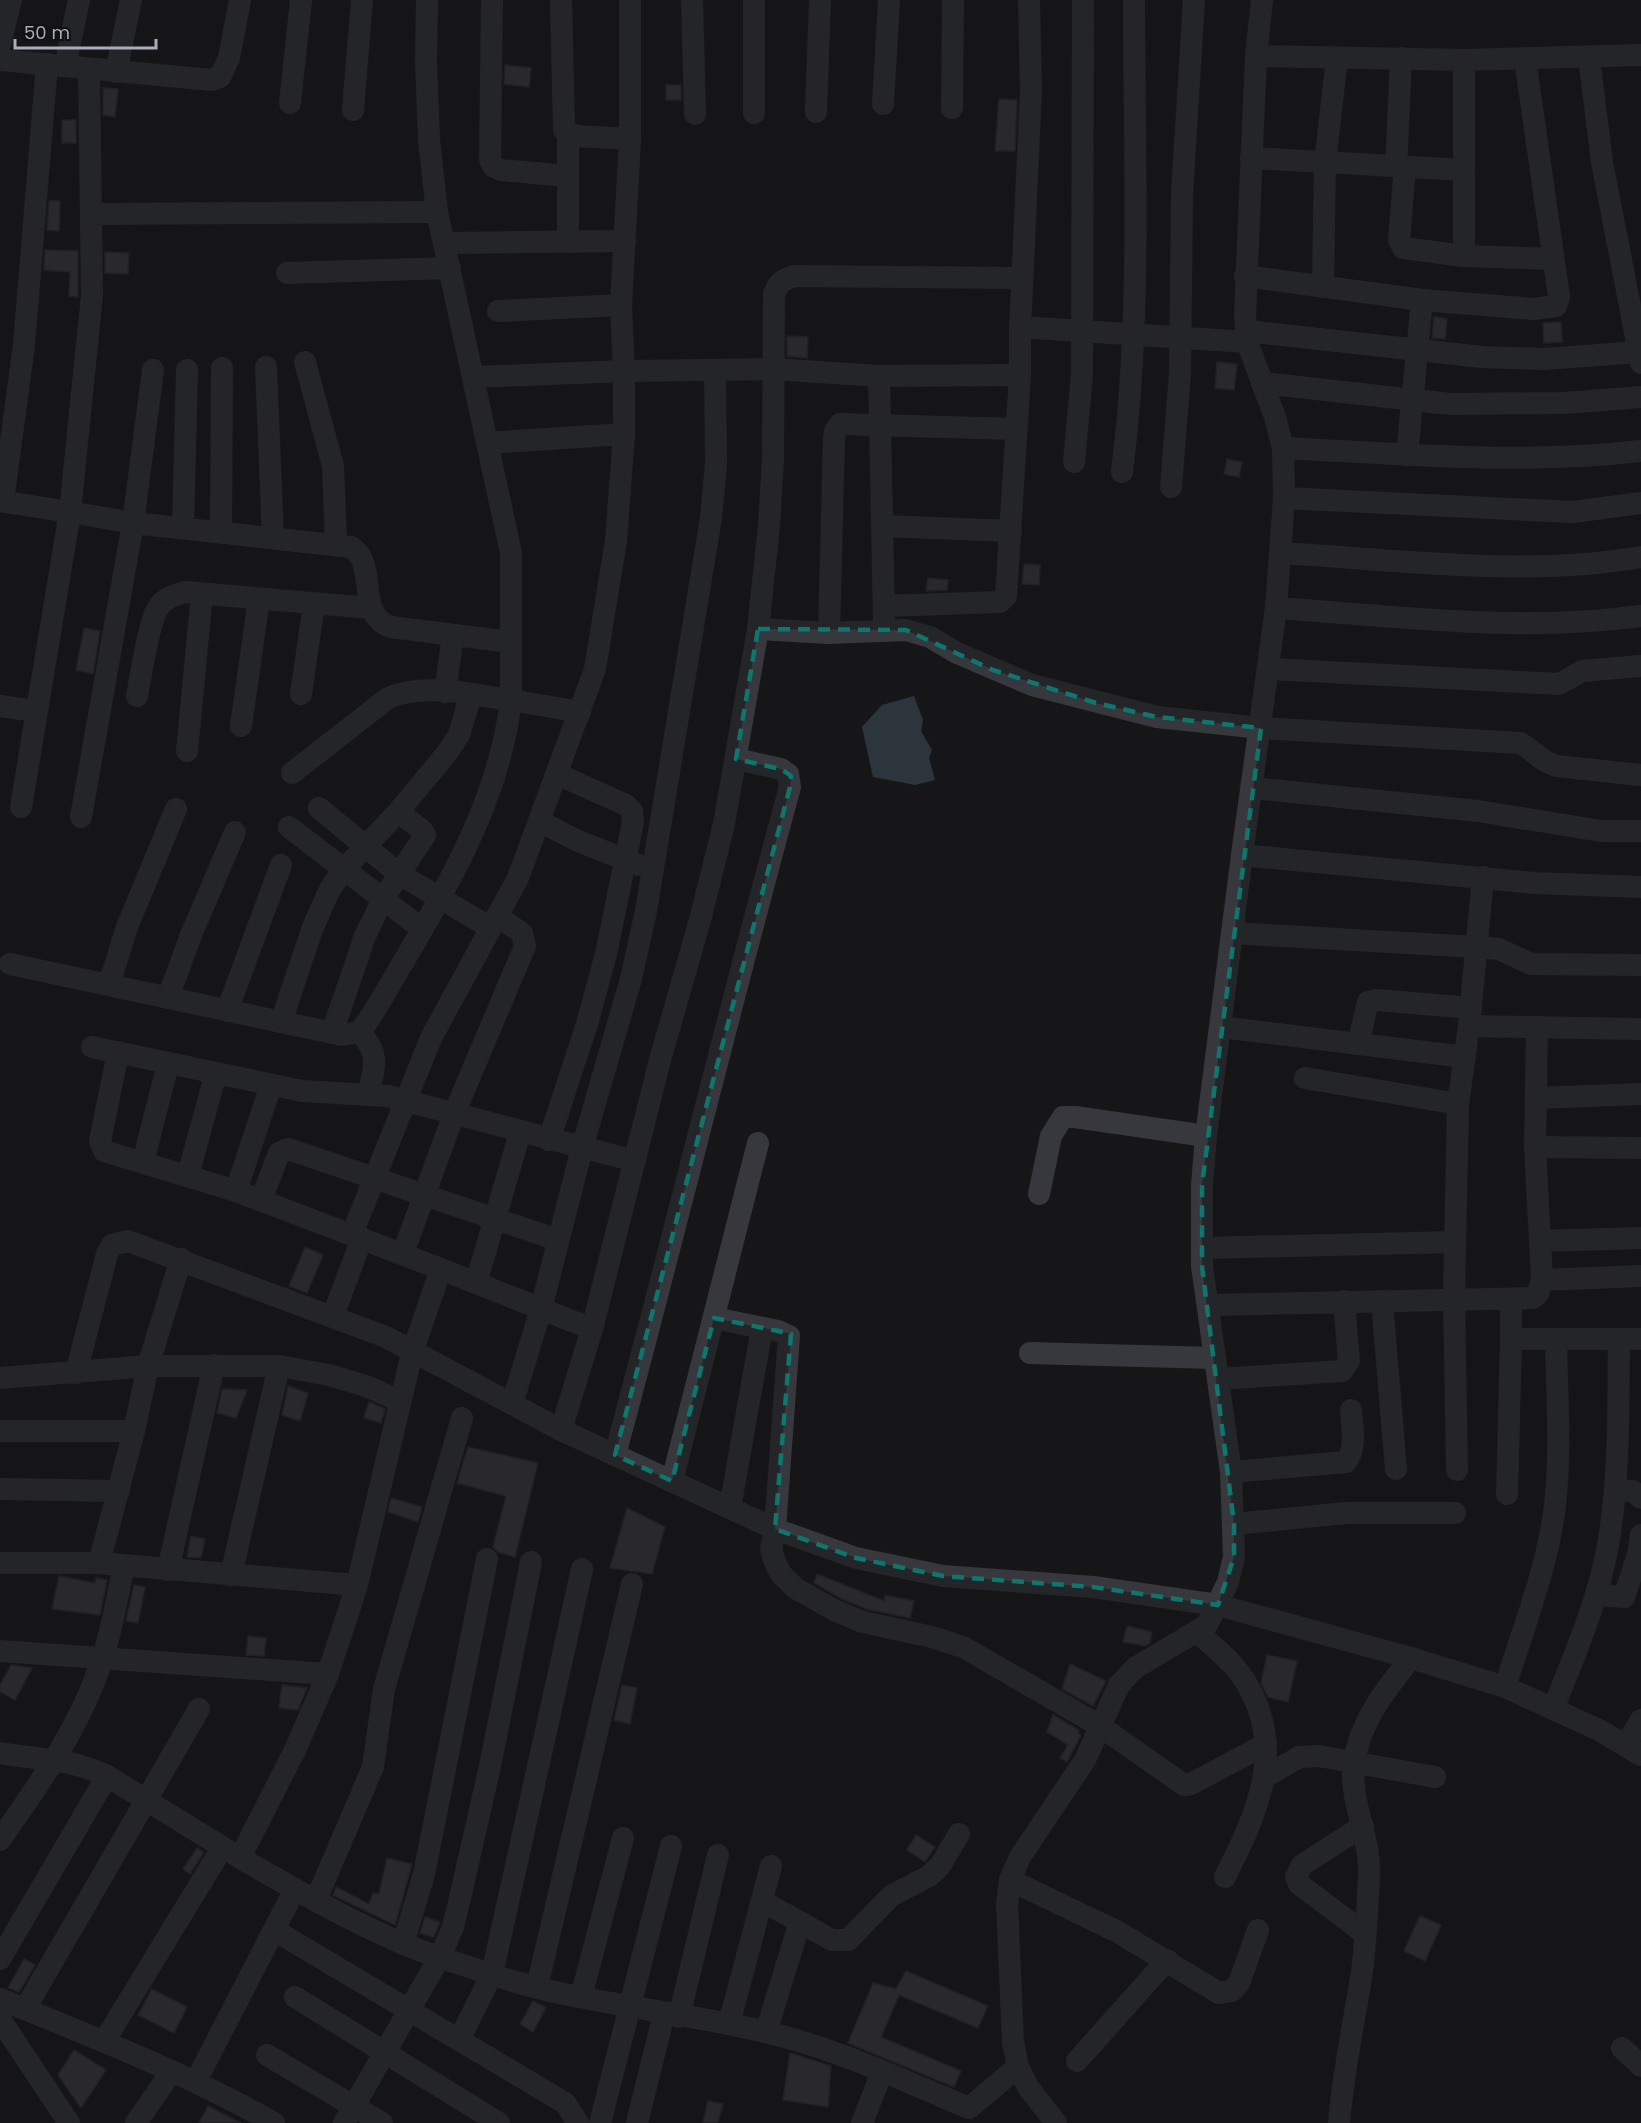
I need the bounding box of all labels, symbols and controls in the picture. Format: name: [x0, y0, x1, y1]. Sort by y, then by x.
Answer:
scale bar: [15, 12, 156, 50]
text: 50 m: [24, 20, 70, 45]

